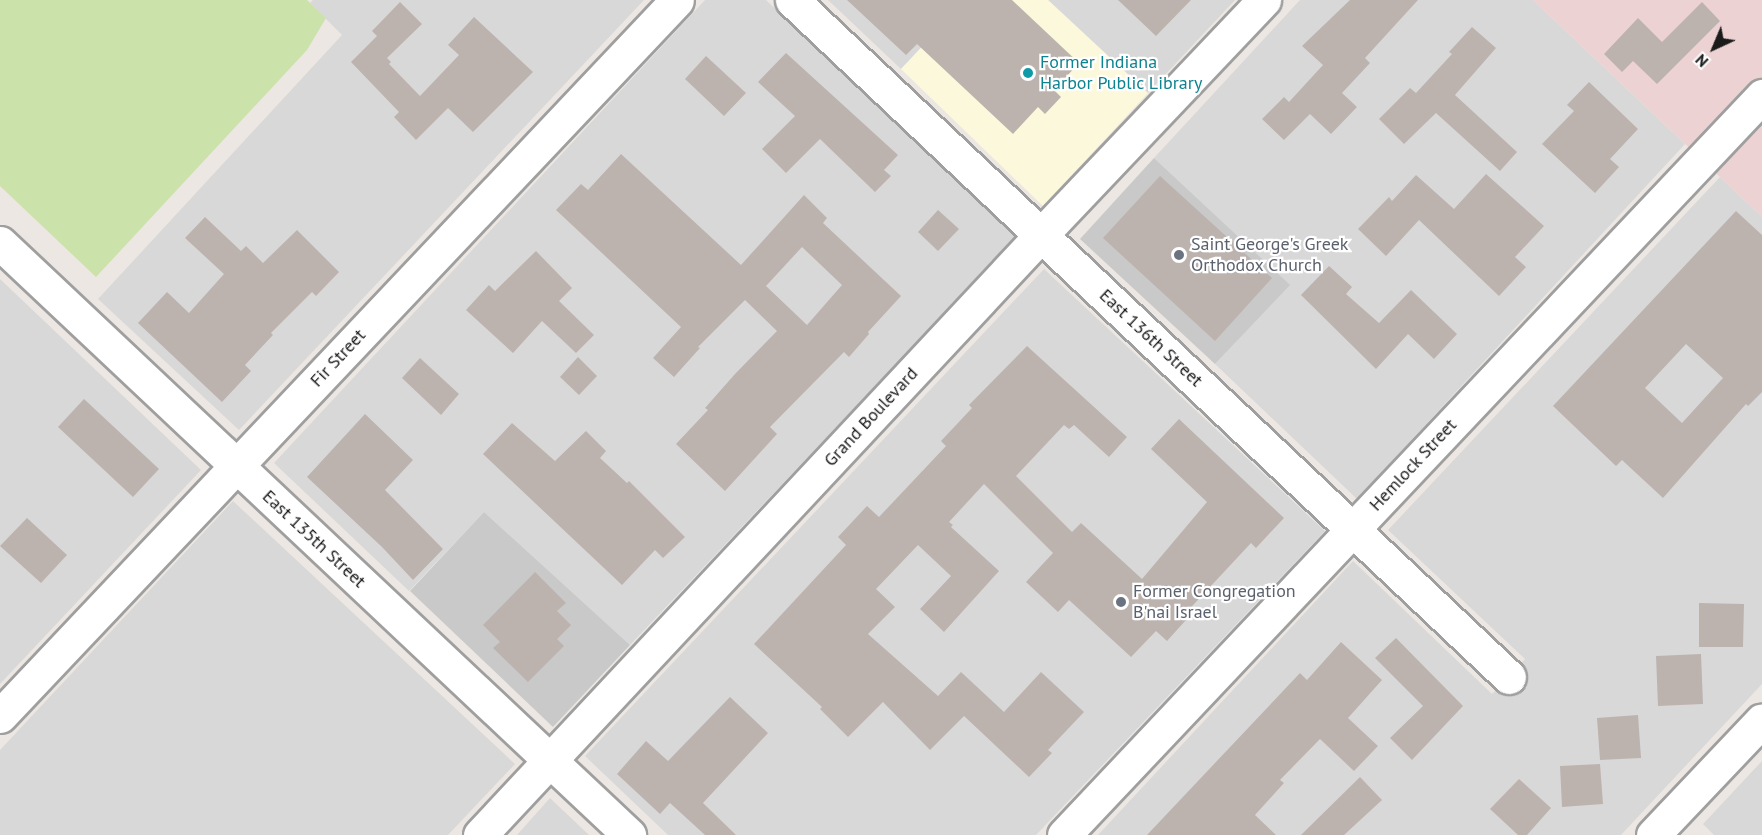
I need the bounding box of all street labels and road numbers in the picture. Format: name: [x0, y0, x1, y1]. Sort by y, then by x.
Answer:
street label: East 136th Street: [1095, 285, 1207, 391]
street label: Fir Street: [306, 325, 370, 391]
street label: Grand Boulevard: [820, 363, 922, 471]
street label: Hemlock Street: [1365, 414, 1461, 516]
street label: East 135th Street: [258, 486, 370, 592]

